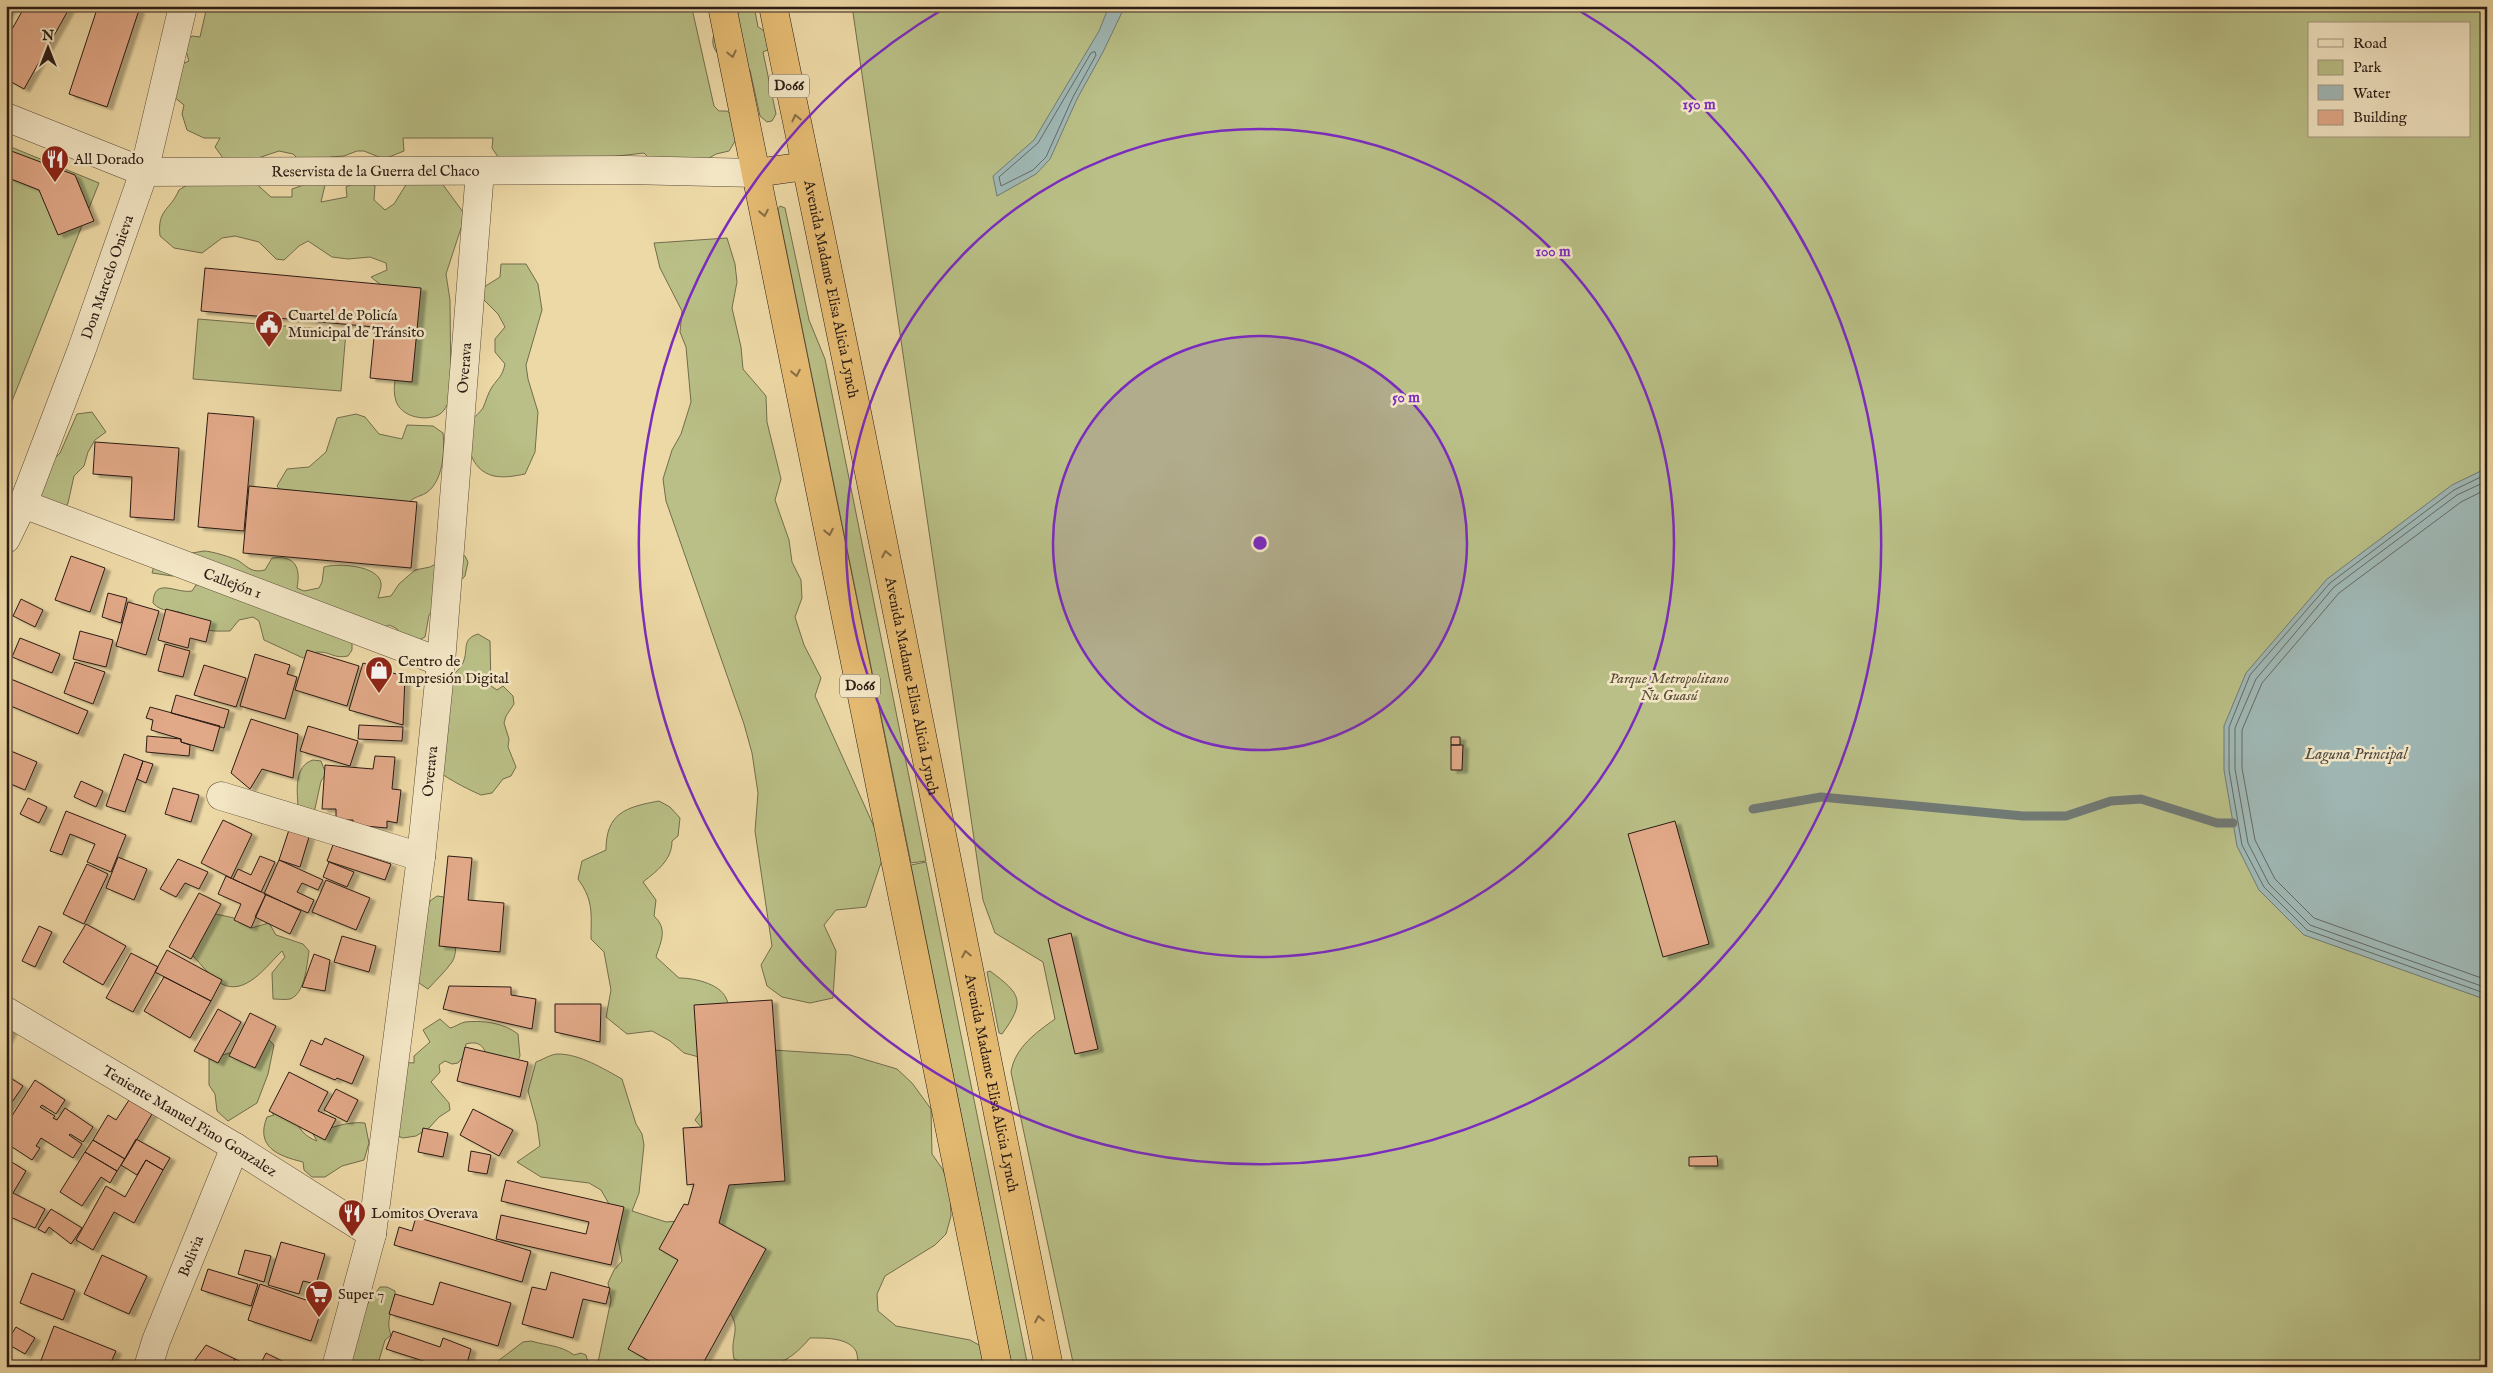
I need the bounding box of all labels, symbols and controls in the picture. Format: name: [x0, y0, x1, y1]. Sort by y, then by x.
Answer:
north arrow: [22, 22, 72, 72]
legend: [2308, 22, 2470, 138]
text: N: [41, 27, 54, 45]
text: Road: [2353, 34, 2388, 53]
one-way arrow: [726, 50, 736, 58]
text: Park: [2353, 58, 2383, 77]
road number: D066: [769, 74, 809, 98]
text: Water: [2353, 84, 2391, 103]
text: 150 m: [1682, 95, 1716, 114]
text: Building: [2353, 108, 2408, 127]
one-way arrow: [791, 114, 802, 123]
restaurant icon: All Dorado: [40, 144, 70, 183]
place label: All Dorado: [73, 150, 144, 169]
street label: Reservista de la Guerra del Chaco: [271, 161, 480, 181]
street label: Avenida Madame Elisa Alicia Lynch: [800, 177, 863, 400]
one-way arrow: [758, 209, 769, 218]
street label: Don Marcelo Onieva: [77, 212, 138, 342]
text: 100 m: [1535, 242, 1571, 261]
place label: Cuartel de Policía Municipal de Tránsito: [288, 306, 424, 342]
public building icon: Cuartel de Policía Municipal de Tránsito: [254, 309, 284, 348]
street label: Overava: [453, 341, 476, 394]
one-way arrow: [791, 368, 801, 377]
text: 50 m: [1392, 388, 1420, 407]
one-way arrow: [823, 527, 833, 536]
centre of rings: [1251, 534, 1269, 552]
one-way arrow: [881, 550, 891, 559]
street label: Callejón 1: [201, 564, 264, 603]
street label: Avenida Madame Elisa Alicia Lynch: [881, 574, 943, 797]
place label: Centro de Impresión Digital: [398, 652, 510, 688]
shop icon: Centro de Impresión Digital: [364, 655, 394, 694]
park label: Parque Metropolitano Ñu Guasú: [1609, 669, 1729, 705]
road number: D066: [840, 674, 880, 698]
street label: Overava: [418, 745, 442, 798]
water label: Laguna Principal: [2304, 745, 2408, 765]
one-way arrow: [962, 949, 972, 958]
street label: Avenida Madame Elisa Alicia Lynch: [960, 971, 1023, 1194]
street label: Teniente Manuel Pino Gonzalez: [99, 1061, 281, 1181]
restaurant icon: Lomitos Overava: [337, 1198, 367, 1237]
place label: Lomitos Overava: [371, 1204, 479, 1223]
street label: Bolivia: [174, 1232, 208, 1280]
supermarket icon: Super 7: [304, 1279, 334, 1318]
place label: Super 7: [338, 1285, 384, 1304]
one-way arrow: [1035, 1315, 1045, 1323]

